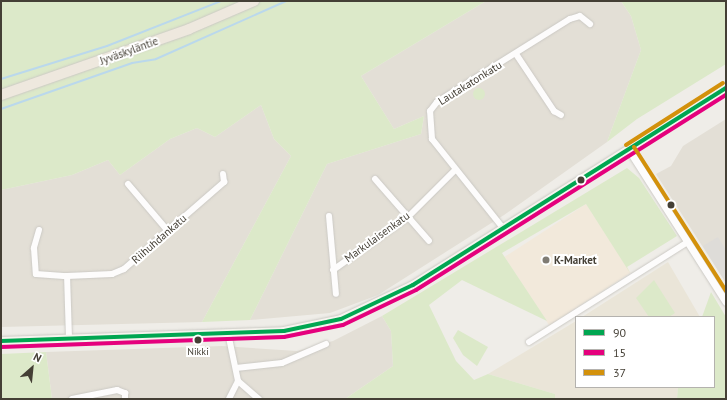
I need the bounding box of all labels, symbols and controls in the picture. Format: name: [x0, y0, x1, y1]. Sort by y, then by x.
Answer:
street label: Jyväskyläntie: [98, 34, 160, 68]
street label: Lautakatonkatu: [436, 58, 504, 108]
unlabelled marker: [576, 175, 586, 185]
unlabelled marker: [666, 200, 676, 210]
street label: Markulaisenkatu: [342, 209, 412, 265]
street label: Riihuhdankatu: [129, 212, 189, 266]
place label: K-Market: [554, 253, 597, 267]
marker: K-Market: [541, 255, 551, 265]
legend: [575, 316, 715, 388]
text: 90: [613, 325, 626, 340]
marker: Nikki: [193, 335, 203, 345]
text: 15: [613, 345, 626, 360]
place label: Nikki: [187, 346, 209, 358]
north arrow: [12, 348, 52, 388]
text: N: [31, 349, 44, 365]
text: 37: [613, 365, 626, 380]

